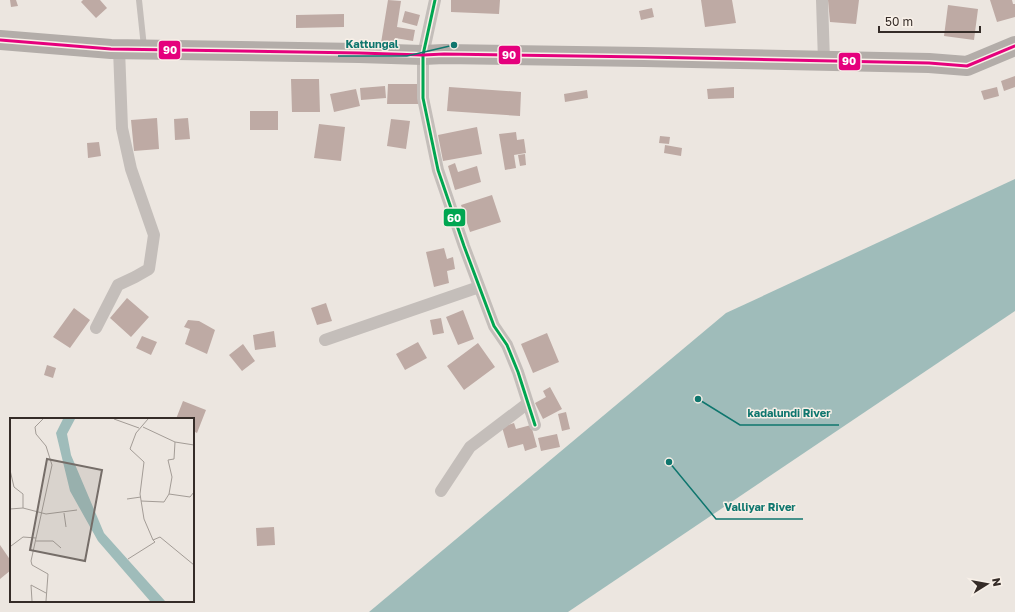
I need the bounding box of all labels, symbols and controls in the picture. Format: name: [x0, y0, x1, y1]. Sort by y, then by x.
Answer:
scale bar: [879, 8, 980, 34]
text: 50 m: [885, 14, 913, 29]
callout: Kattungal: [338, 33, 407, 56]
text: Kattungal: [346, 37, 399, 50]
line badge: 90: [158, 40, 181, 60]
text: 90: [163, 43, 177, 56]
line badge: 90: [498, 45, 521, 65]
text: 90: [502, 48, 516, 61]
line badge: 90: [838, 52, 861, 71]
text: 90: [842, 54, 856, 67]
line badge: 60: [443, 208, 466, 227]
text: 60: [447, 211, 461, 224]
callout: kadalundi River: [740, 402, 839, 425]
text: kadalundi River: [747, 406, 831, 419]
inset map: [10, 418, 194, 602]
callout: Valliyar River: [716, 496, 803, 519]
text: Valliyar River: [724, 500, 796, 513]
north arrow: [967, 564, 1007, 604]
text: N: [990, 577, 1004, 587]

